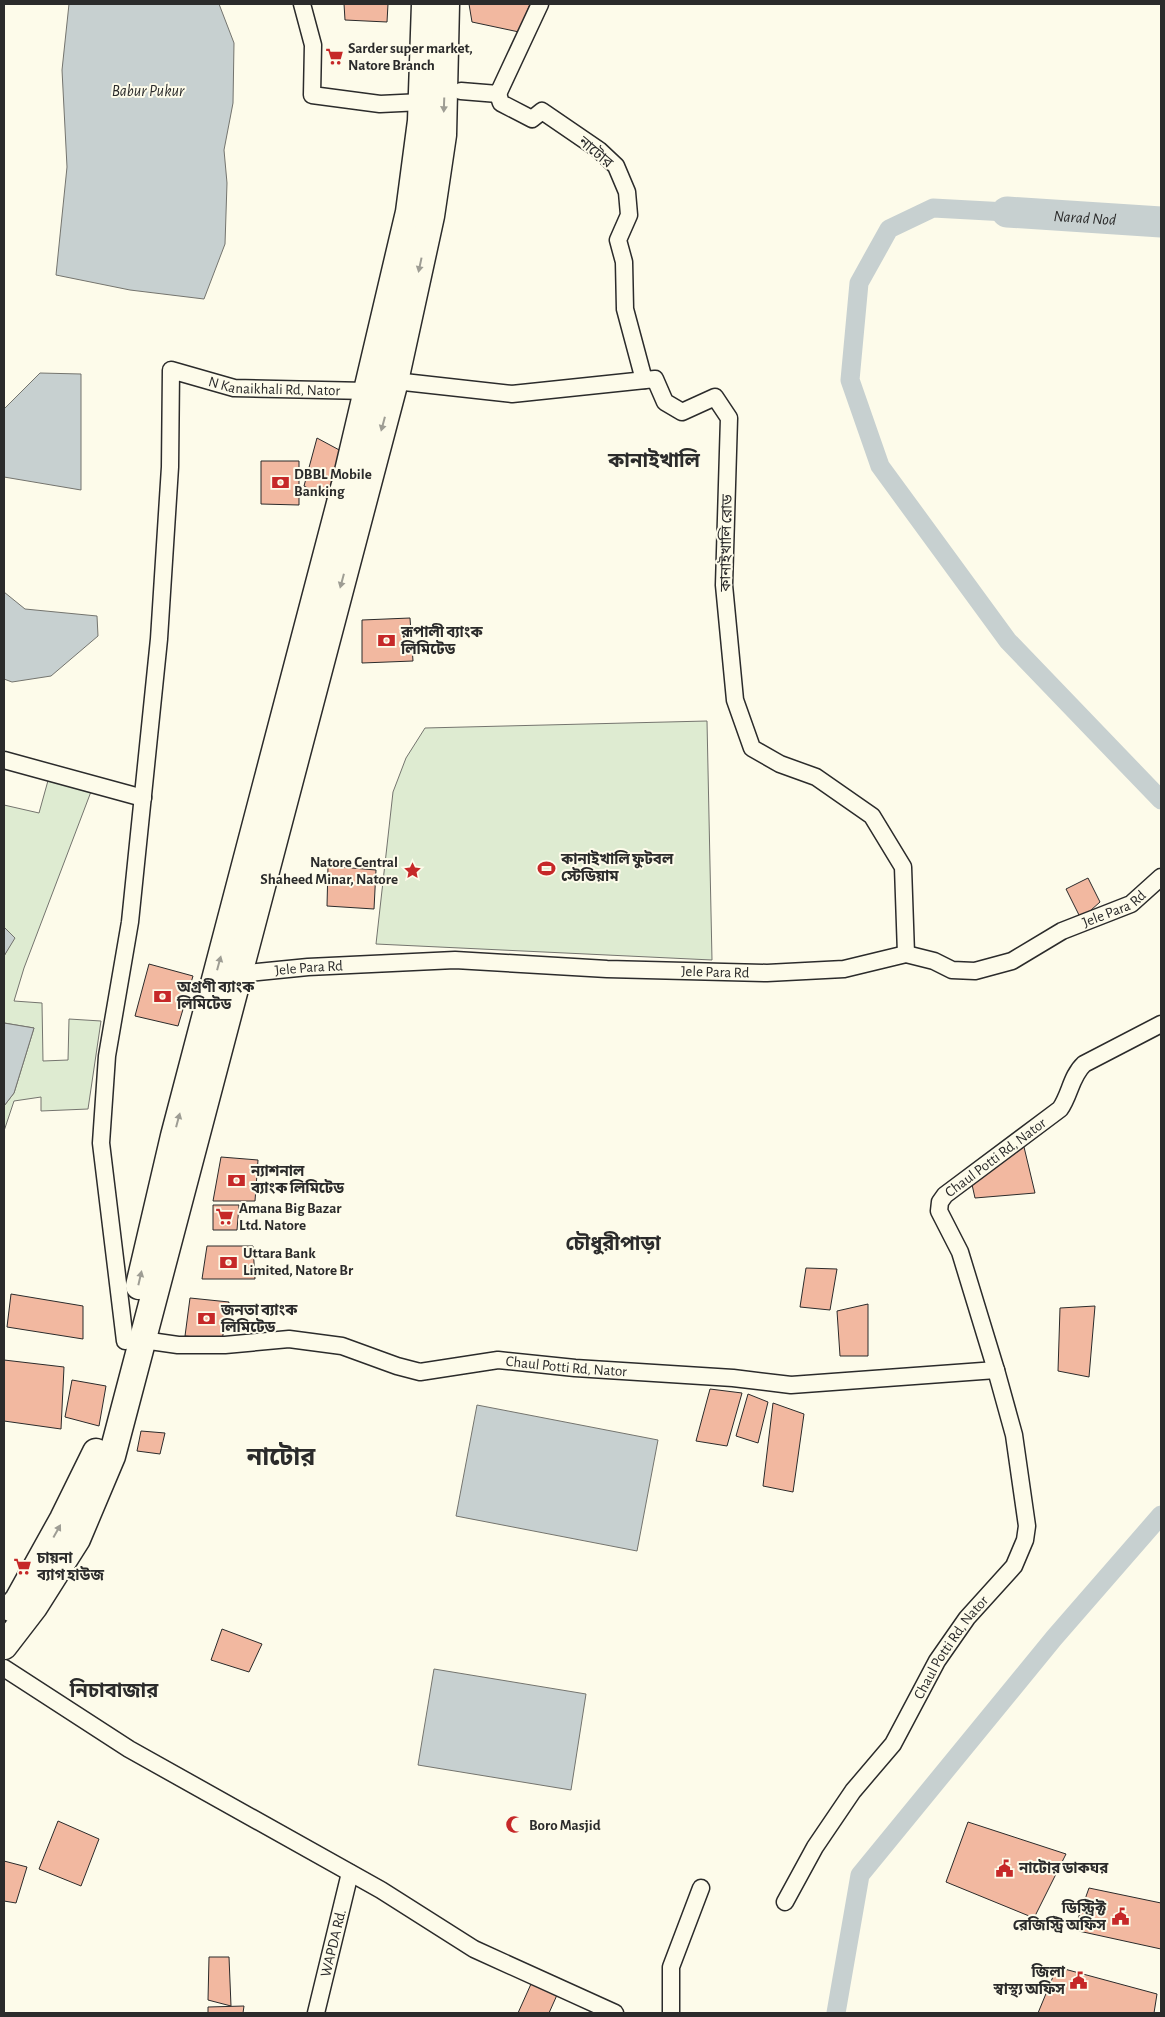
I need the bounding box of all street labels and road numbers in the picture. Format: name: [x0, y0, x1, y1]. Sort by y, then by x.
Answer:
street label: নাটোর: [575, 133, 617, 172]
street label: N Kanaikhali Rd, Nator: [207, 374, 340, 398]
street label: কানাইখালি রোড: [717, 494, 735, 593]
street label: Jele Para Rd: [1080, 887, 1149, 930]
street label: Jele Para Rd: [274, 958, 343, 978]
street label: Jele Para Rd: [681, 964, 750, 981]
street label: Chaul Potti Rd, Nator: [942, 1115, 1049, 1200]
street label: Chaul Potti Rd, Nator: [505, 1354, 628, 1379]
street label: Chaul Potti Rd, Nator: [911, 1593, 991, 1702]
street label: WAPDA Rd.: [318, 1908, 349, 1979]

